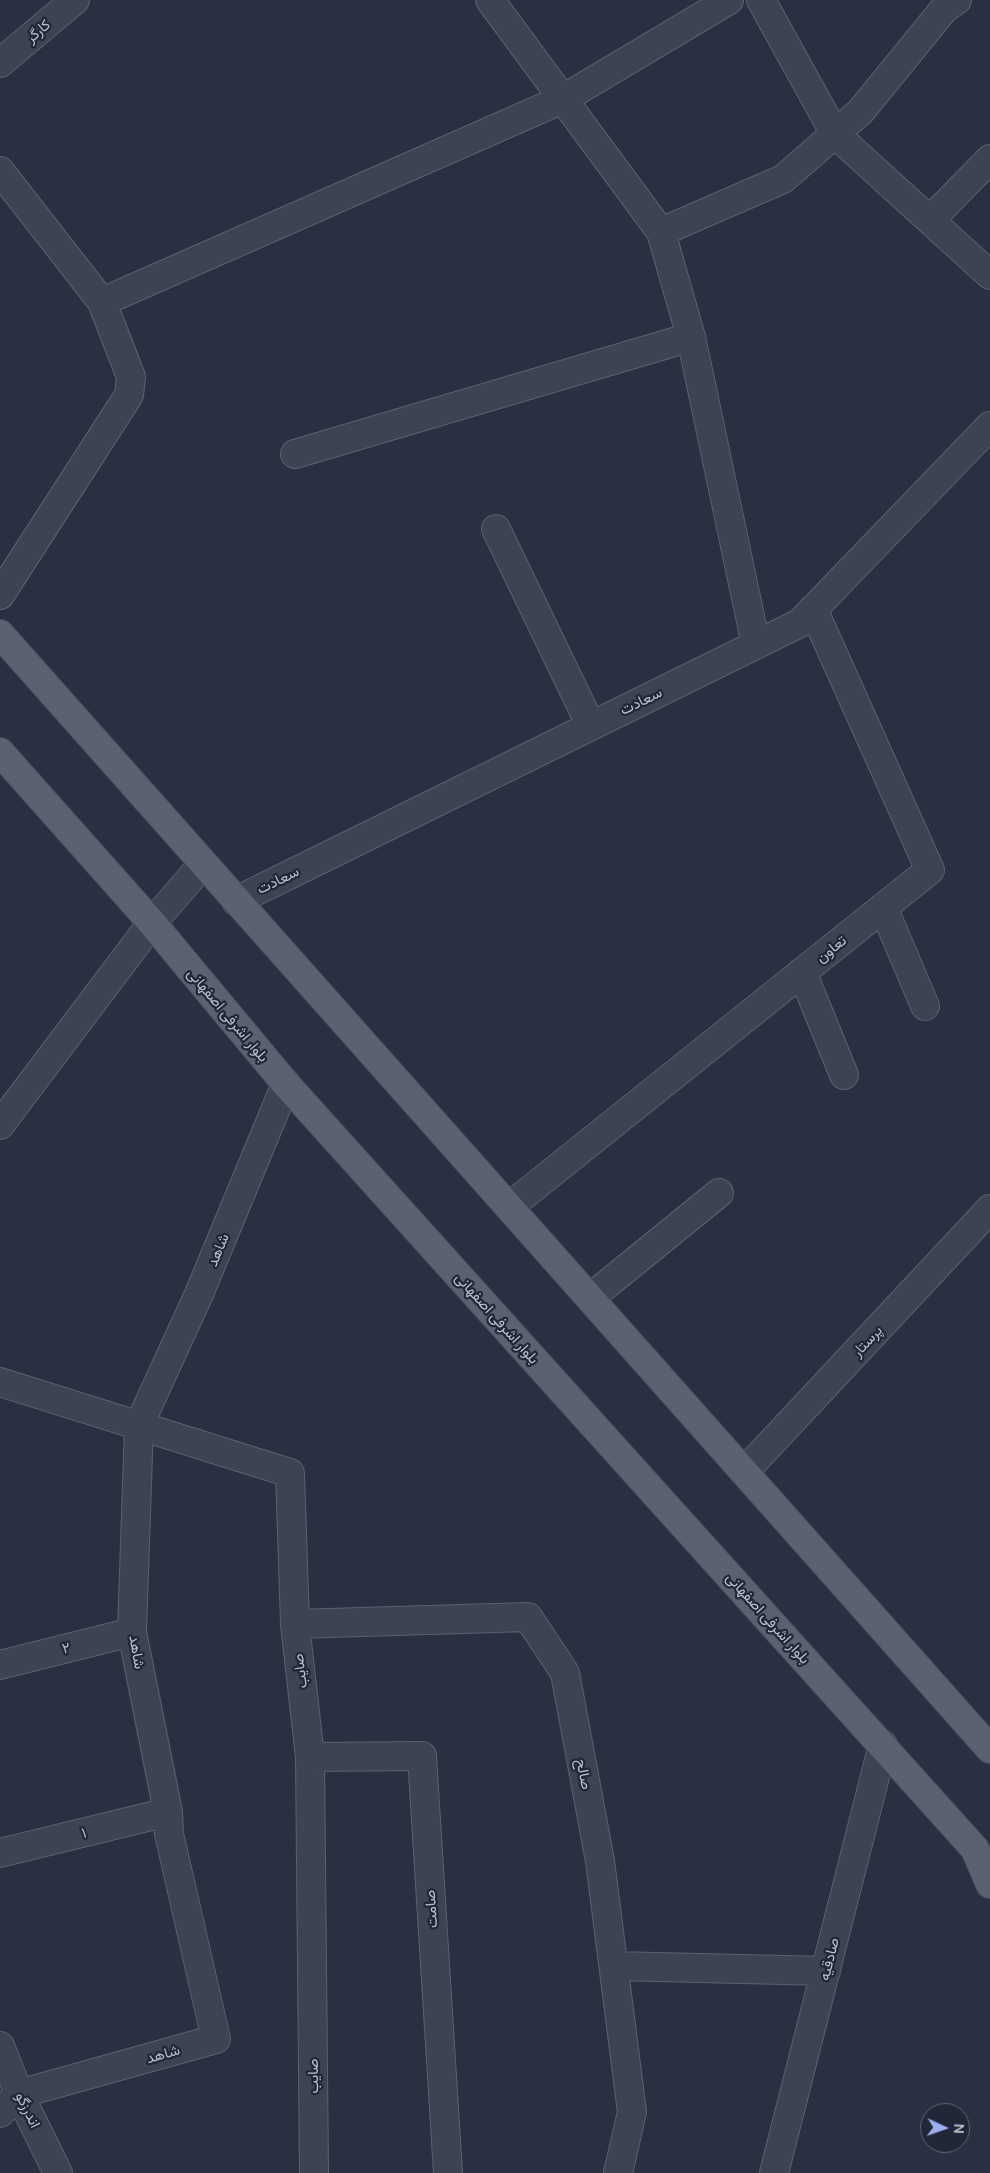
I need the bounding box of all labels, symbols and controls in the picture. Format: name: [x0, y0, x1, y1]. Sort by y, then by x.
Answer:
street label: کارگر: [22, 15, 54, 47]
street label: سعادت: [617, 683, 665, 719]
street label: سعادت: [254, 862, 302, 898]
street label: تعاون: [812, 931, 850, 967]
street label: بلوار اشرفی اصفهانی: [184, 964, 272, 1066]
street label: شاهد: [203, 1231, 233, 1269]
street label: بلوار اشرفی اصفهانی: [451, 1269, 543, 1367]
street label: پرستار: [848, 1322, 886, 1360]
street label: بلوار اشرفی اصفهانی: [722, 1569, 814, 1667]
street label: شاهد: [125, 1634, 149, 1670]
street label: ۲: [60, 1638, 72, 1658]
street label: صایب: [289, 1652, 311, 1690]
street label: صالح: [572, 1757, 596, 1791]
street label: ۱: [80, 1824, 88, 1842]
street label: صامت: [421, 1889, 441, 1929]
street label: صادقیه: [815, 1936, 843, 1982]
street label: شاهد: [144, 2041, 182, 2067]
street label: صایب: [304, 2058, 322, 2094]
street label: اندرزگو: [12, 2089, 44, 2131]
north arrow: [920, 2103, 970, 2153]
text: N: [951, 2123, 967, 2134]

